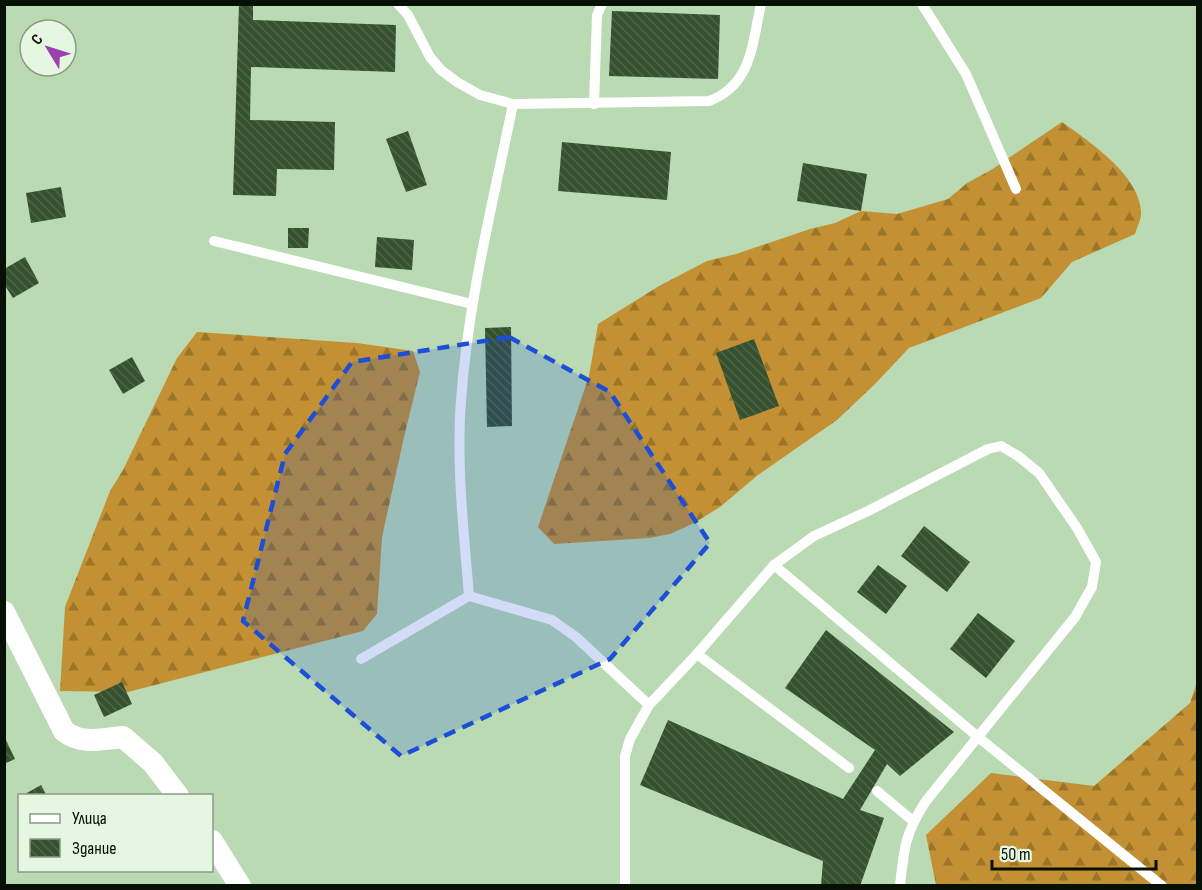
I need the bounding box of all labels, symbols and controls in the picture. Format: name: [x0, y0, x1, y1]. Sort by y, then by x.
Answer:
north arrow: [18, 18, 78, 78]
text: С: [27, 31, 47, 49]
legend: [18, 794, 213, 872]
text: Улица: [72, 808, 107, 829]
scale bar: [992, 833, 1156, 871]
text: Здание: [72, 838, 117, 859]
text: 50 m: [1001, 844, 1031, 865]

